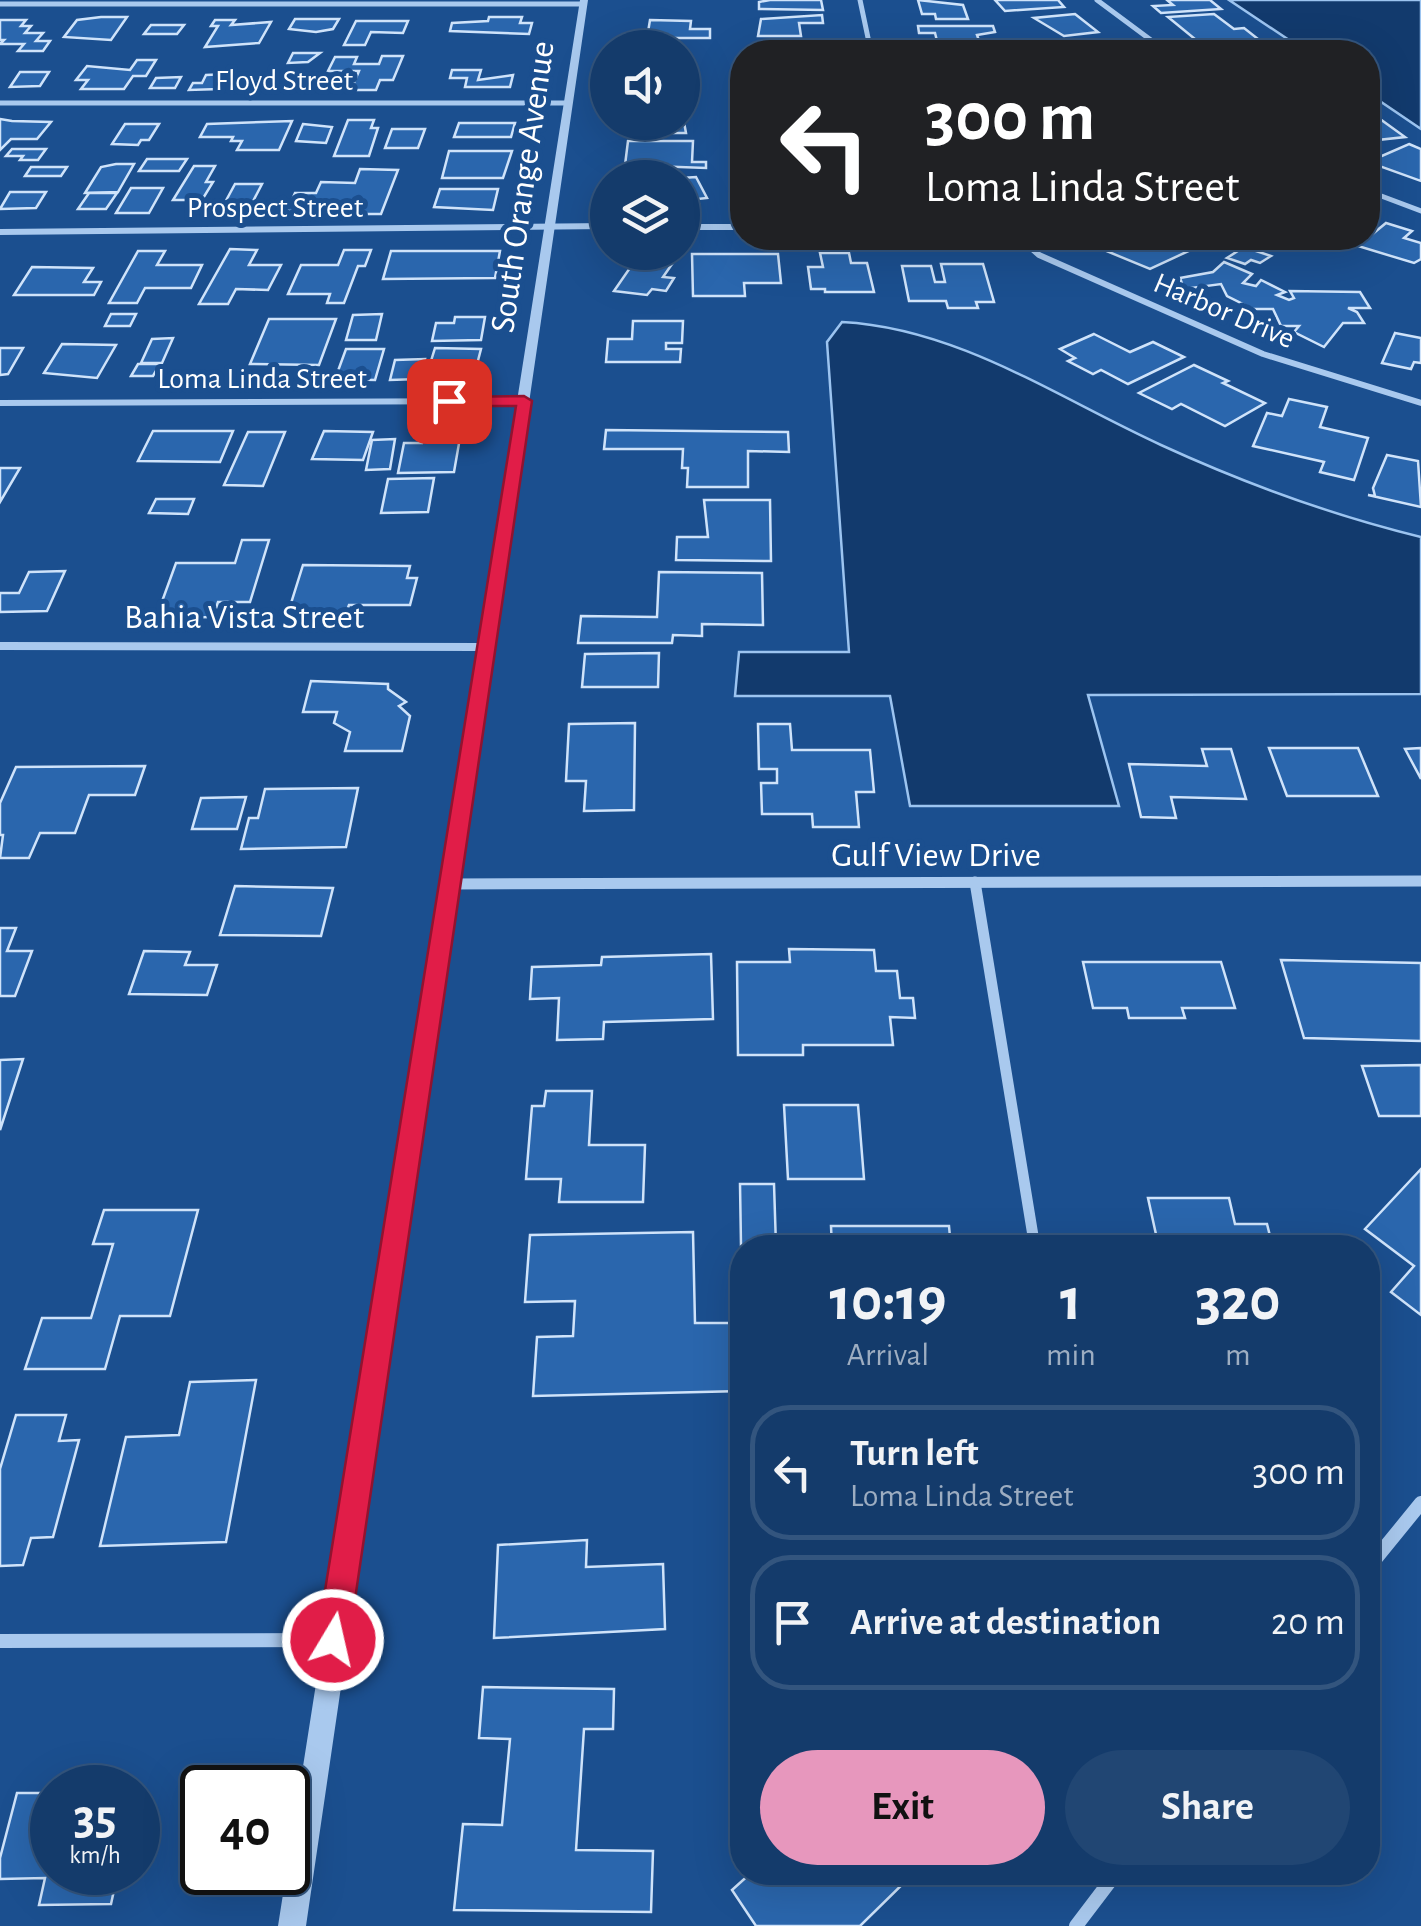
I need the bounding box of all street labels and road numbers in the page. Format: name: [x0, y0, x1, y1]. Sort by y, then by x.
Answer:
street label: South Orange Avenue: [485, 39, 561, 335]
street label: Floyd Street: [215, 66, 354, 96]
street label: Prospect Street: [187, 193, 364, 223]
street label: Harbor Drive: [1149, 268, 1299, 354]
street label: Loma Linda Street: [157, 364, 367, 394]
street label: Bahia Vista Street: [124, 600, 364, 635]
street label: Gulf View Drive: [831, 838, 1041, 873]

